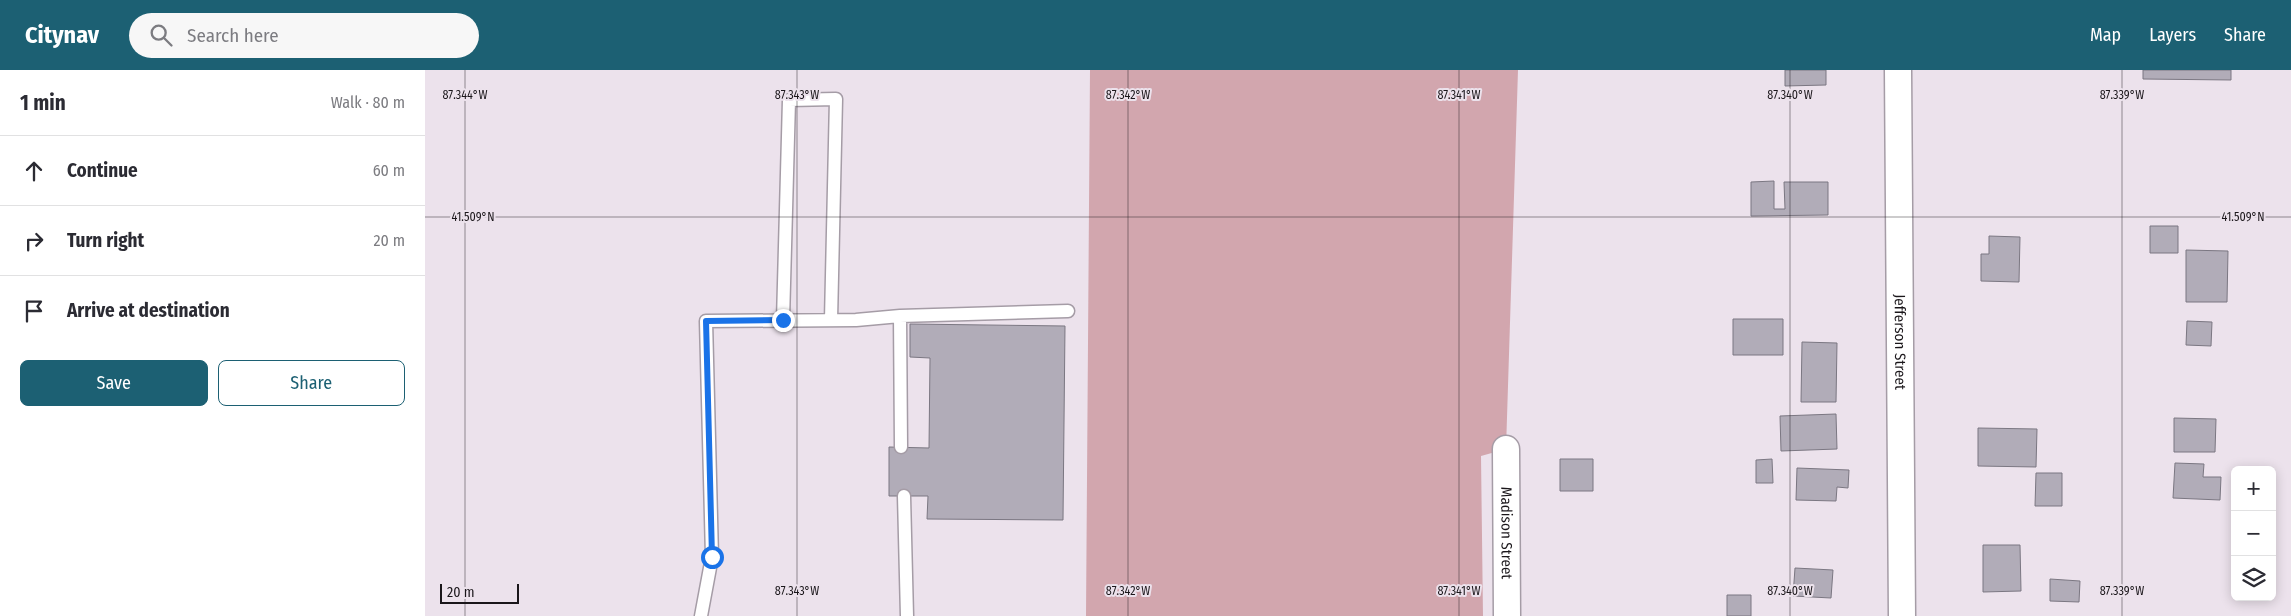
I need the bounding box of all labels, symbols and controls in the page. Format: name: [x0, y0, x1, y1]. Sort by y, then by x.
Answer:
search box: [129, 13, 479, 58]
text: Citynav: [25, 21, 99, 49]
icon: search: [147, 21, 175, 49]
text: Search here: [187, 24, 279, 47]
text: Map: [2090, 24, 2121, 46]
text: Layers: [2149, 24, 2196, 46]
text: Share: [2224, 24, 2266, 46]
text: 87.344°W: [443, 88, 487, 102]
text: 87.343°W: [775, 88, 819, 102]
text: 87.342°W: [1106, 88, 1150, 102]
text: 87.341°W: [1437, 88, 1481, 102]
text: 87.340°W: [1767, 88, 1813, 102]
text: 87.339°W: [2100, 88, 2144, 102]
text: 1 min: [20, 90, 66, 116]
text: Walk · 80 m: [331, 93, 405, 112]
icon: ahead: [20, 157, 48, 185]
text: Continue: [67, 159, 138, 182]
text: 60 m: [373, 161, 405, 180]
text: 41.509°N: [452, 210, 494, 224]
text: 41.509°N: [2222, 210, 2264, 224]
icon: right: [20, 227, 48, 255]
text: Turn right: [67, 229, 144, 252]
text: 20 m: [374, 231, 405, 250]
street label: Jefferson Street: [1891, 294, 1909, 390]
icon: arrive: [20, 297, 48, 325]
text: Arrive at destination: [67, 299, 230, 322]
route end: [772, 309, 795, 332]
button: Save: [20, 360, 208, 406]
button: Share: [218, 360, 405, 406]
map controls: [2231, 466, 2276, 601]
button: +: [2231, 466, 2276, 511]
street label: Madison Street: [1497, 487, 1516, 579]
button: −: [2231, 511, 2276, 556]
route start: [701, 546, 724, 569]
button: layers: [2231, 556, 2276, 601]
scale bar: [440, 581, 519, 604]
text: 20 m: [447, 584, 475, 601]
text: 87.343°W: [775, 584, 819, 598]
text: 87.342°W: [1106, 584, 1150, 598]
text: 87.341°W: [1437, 584, 1481, 598]
text: 87.340°W: [1767, 584, 1813, 598]
text: 87.339°W: [2100, 584, 2144, 598]

